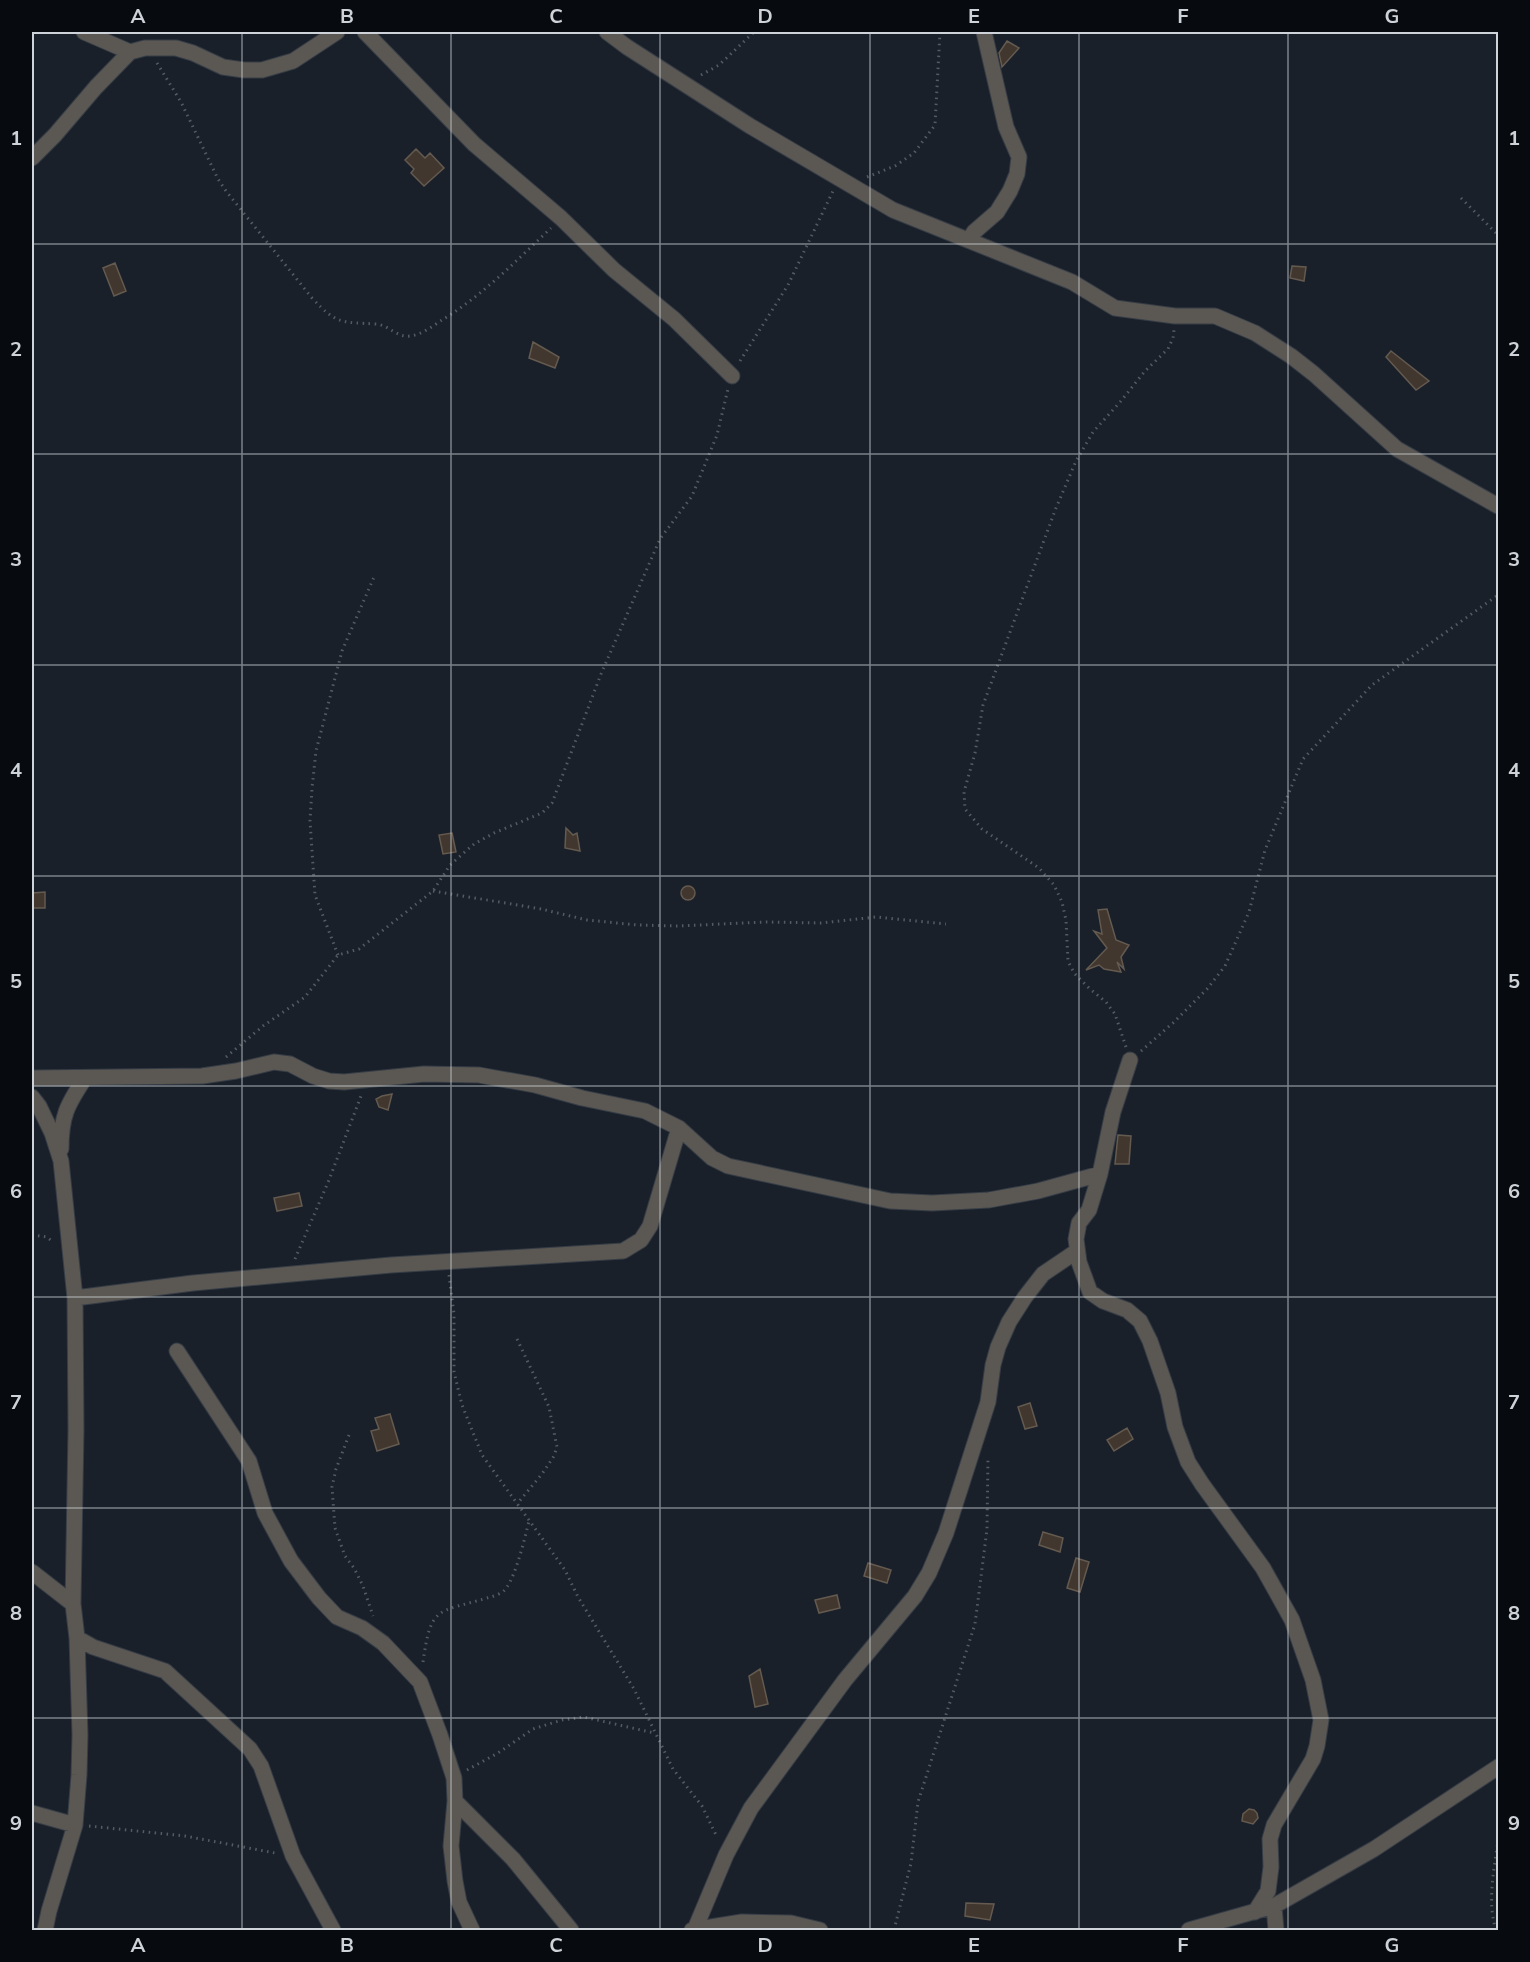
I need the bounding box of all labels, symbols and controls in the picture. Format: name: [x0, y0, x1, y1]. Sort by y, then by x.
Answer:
text: A: [131, 3, 146, 28]
text: B: [340, 3, 354, 28]
text: C: [549, 3, 563, 28]
text: D: [757, 3, 773, 28]
text: E: [968, 3, 980, 28]
text: F: [1177, 3, 1189, 28]
text: G: [1385, 3, 1399, 28]
text: 1: [10, 125, 22, 150]
text: 1: [1508, 125, 1520, 150]
text: 2: [10, 336, 22, 361]
text: 2: [1508, 336, 1520, 361]
text: 3: [10, 546, 22, 571]
text: 3: [1508, 546, 1520, 571]
text: 4: [10, 757, 22, 782]
text: 4: [1508, 757, 1520, 782]
text: 5: [10, 968, 22, 993]
text: 5: [1508, 968, 1520, 993]
text: 6: [10, 1178, 22, 1203]
text: 6: [1508, 1178, 1520, 1203]
text: 7: [10, 1389, 22, 1414]
text: 7: [1508, 1389, 1520, 1414]
text: 8: [10, 1600, 22, 1625]
text: 8: [1508, 1600, 1520, 1625]
text: 9: [10, 1810, 22, 1835]
text: 9: [1508, 1810, 1520, 1835]
text: A: [131, 1932, 146, 1957]
text: B: [340, 1932, 354, 1957]
text: C: [549, 1932, 563, 1957]
text: D: [757, 1932, 773, 1957]
text: E: [968, 1932, 980, 1957]
text: F: [1177, 1932, 1189, 1957]
text: G: [1385, 1932, 1399, 1957]

